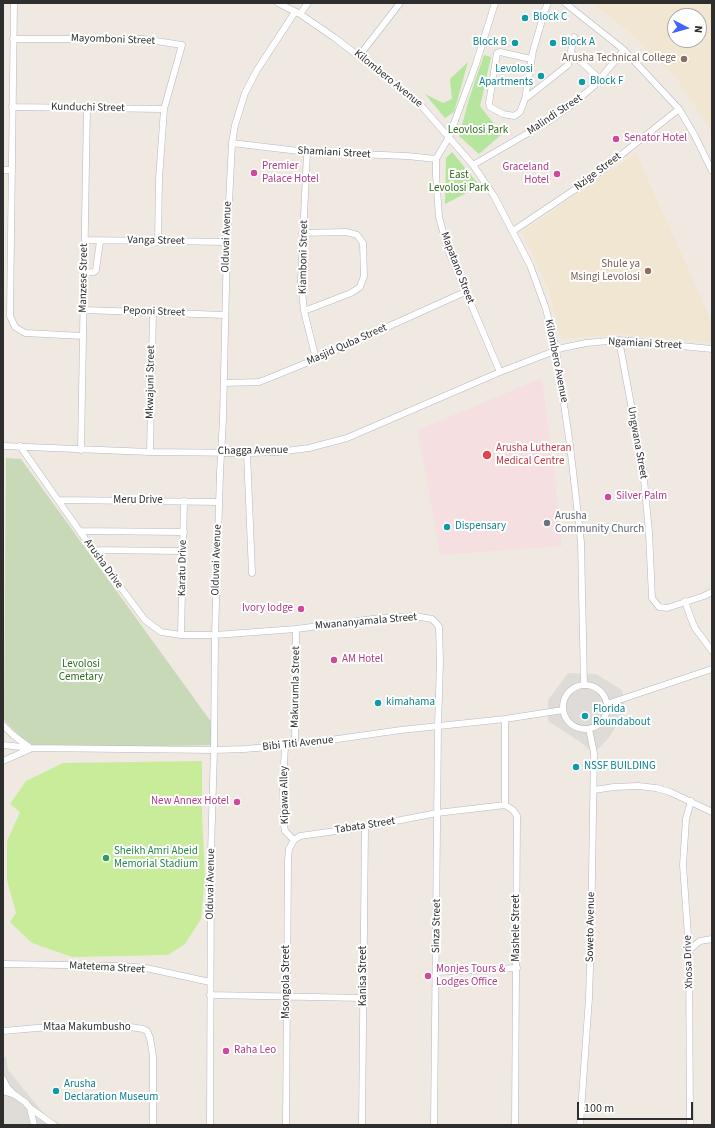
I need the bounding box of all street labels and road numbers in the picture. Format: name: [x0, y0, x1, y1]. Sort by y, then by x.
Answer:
street label: Mayomboni Street: [71, 32, 155, 48]
street label: Kilombero Avenue: [351, 47, 425, 111]
street label: Malindi Street: [525, 92, 585, 138]
street label: Kunduchi Street: [51, 101, 125, 115]
street label: Shamiani Street: [297, 144, 371, 162]
street label: Nzige Street: [572, 150, 624, 194]
street label: Olduvai Avenue: [219, 201, 235, 273]
street label: Kiamboni Street: [297, 220, 311, 294]
street label: Mapatano Street: [437, 230, 477, 306]
street label: Vanga Street: [127, 234, 185, 248]
street label: Manzese Street: [77, 243, 91, 313]
street label: Peponi Street: [123, 304, 185, 320]
street label: Kilombero Avenue: [541, 318, 571, 404]
street label: Masjid Quba Street: [305, 321, 389, 369]
street label: Ngamiani Street: [608, 335, 682, 353]
street label: Mkwajuni Street: [144, 345, 158, 419]
street label: Ungwana Street: [624, 406, 650, 480]
street label: Chagga Avenue: [218, 444, 288, 458]
street label: Meru Drive: [113, 494, 163, 508]
street label: Olduvai Avenue: [209, 524, 225, 596]
street label: Arusha Drive: [81, 537, 125, 591]
street label: Karatu Drive: [176, 540, 190, 596]
street label: Mwananyamala Street: [315, 611, 417, 633]
street label: Makurumla Street: [289, 646, 303, 728]
street label: Bibi Titi Avenue: [262, 734, 334, 754]
street label: Kipawa Alley: [278, 766, 292, 824]
street label: Tabata Street: [334, 815, 396, 837]
street label: Olduvai Avenue: [204, 848, 218, 920]
street label: Soweto Avenue: [584, 892, 598, 962]
street label: Mashele Street: [510, 894, 524, 962]
street label: Sinza Street: [430, 899, 444, 953]
street label: Xhosa Drive: [681, 935, 697, 989]
street label: Msongola Street: [280, 945, 294, 1019]
street label: Kanisa Street: [357, 946, 371, 1006]
street label: Matetema Street: [69, 959, 145, 977]
street label: Mtaa Makumbusho: [43, 1021, 131, 1035]

